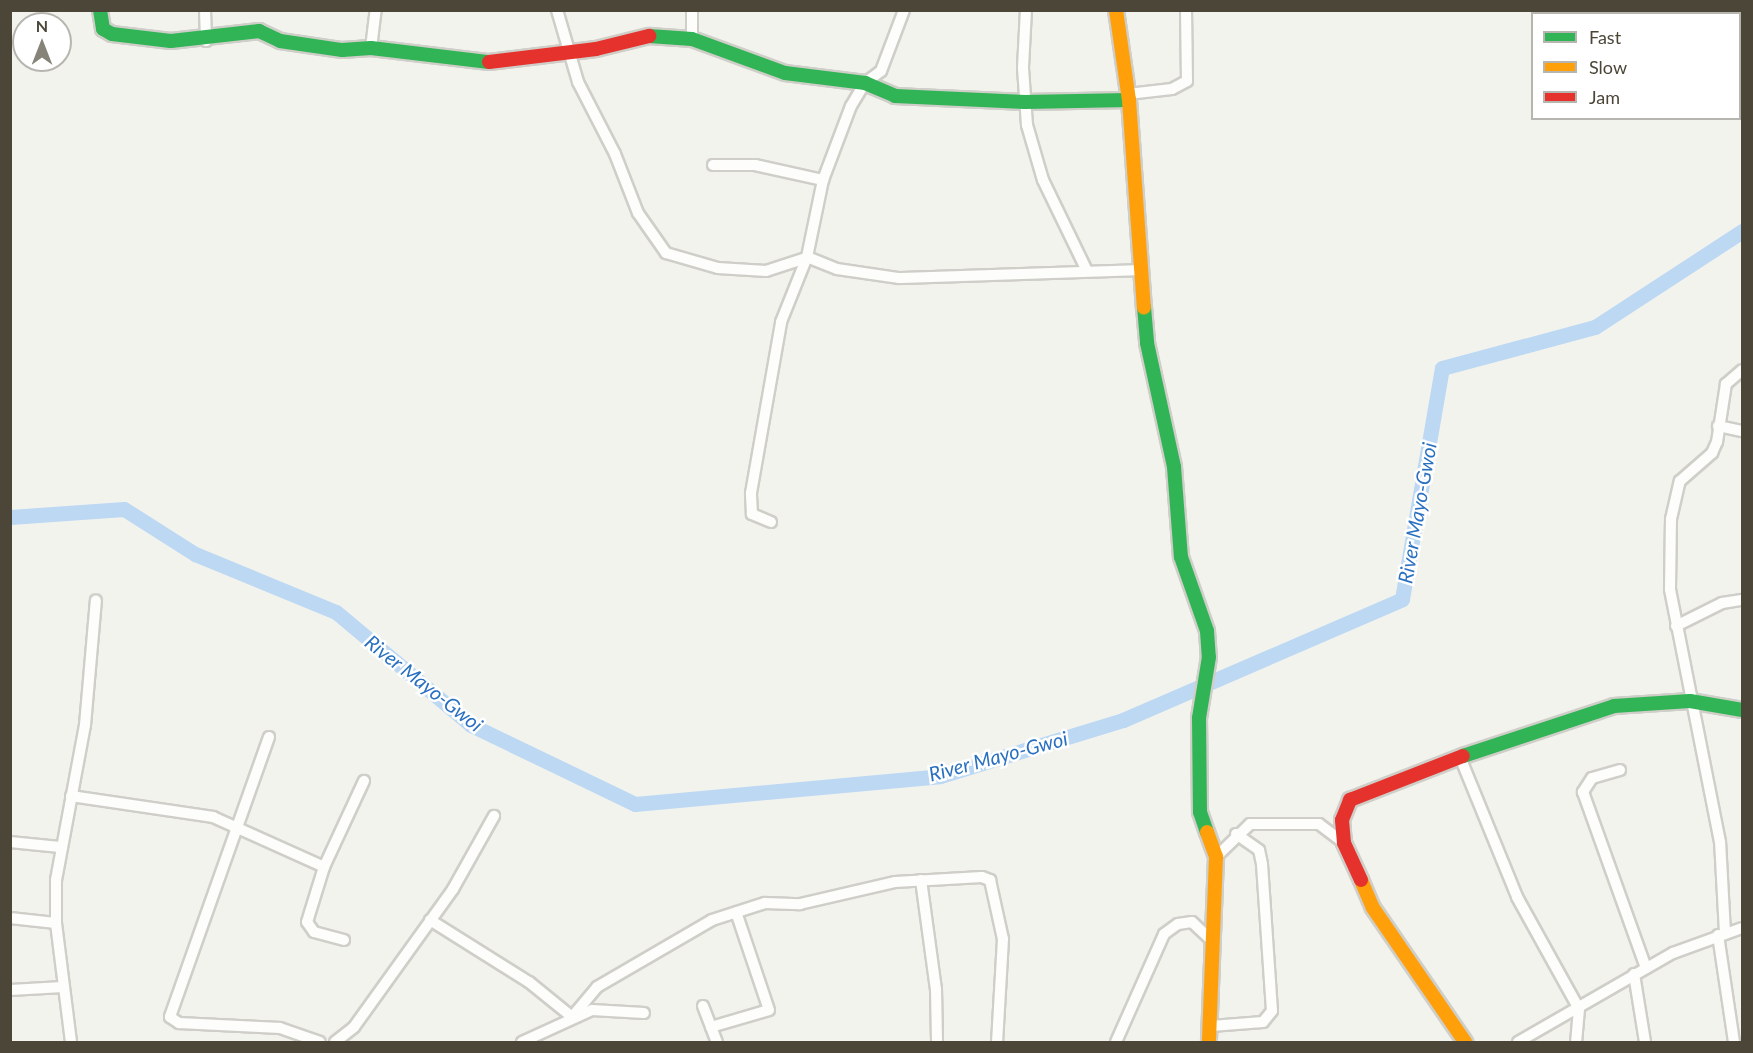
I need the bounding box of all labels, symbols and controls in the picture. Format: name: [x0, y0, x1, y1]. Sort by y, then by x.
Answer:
north arrow: [12, 12, 72, 72]
legend: [1531, 12, 1741, 120]
text: N: [36, 16, 48, 35]
text: Fast: [1589, 26, 1621, 48]
text: Slow: [1589, 56, 1627, 78]
text: Jam: [1589, 86, 1620, 108]
water label: River Mayo-Gwoi: [1393, 440, 1441, 586]
water label: River Mayo-Gwoi: [360, 629, 488, 737]
water label: River Mayo-Gwoi: [926, 726, 1070, 786]

